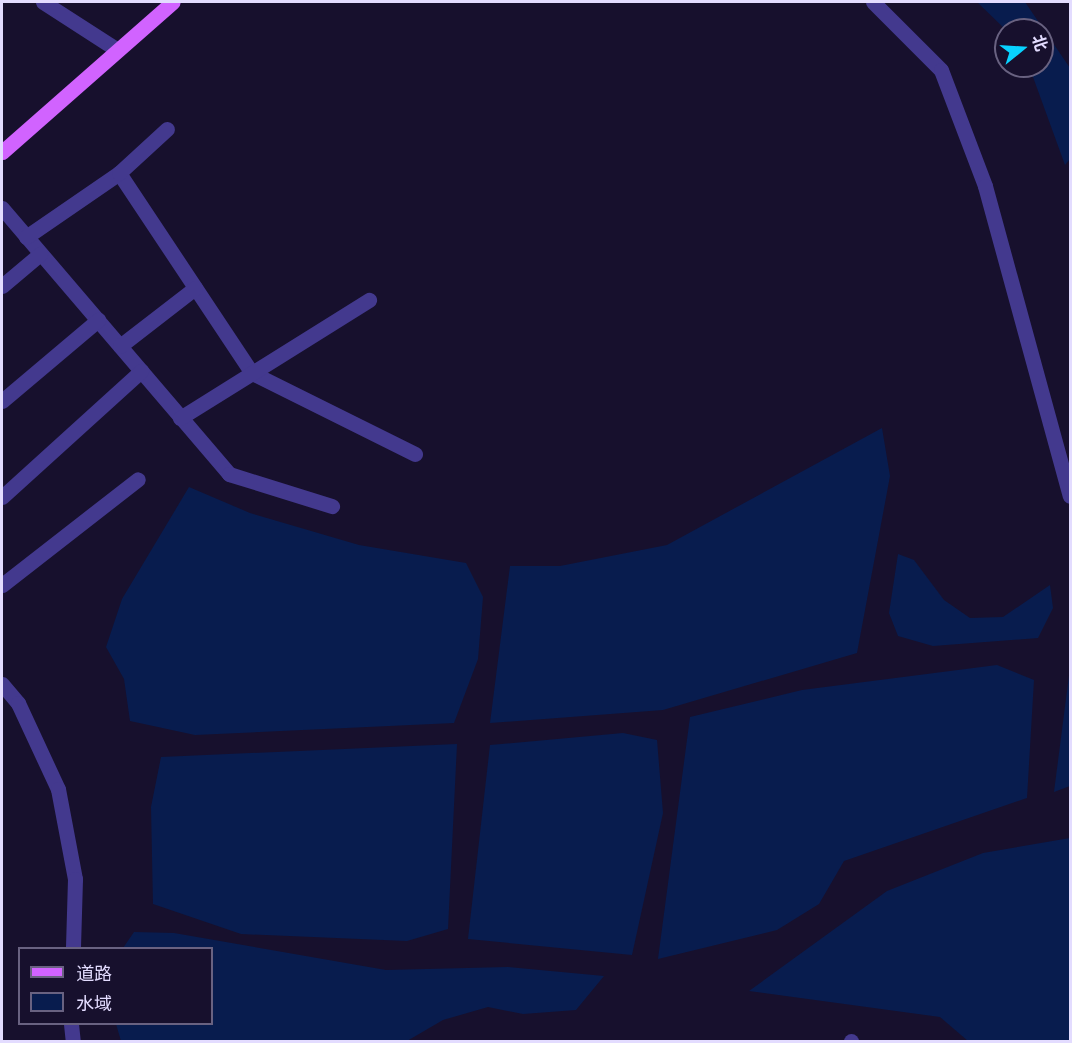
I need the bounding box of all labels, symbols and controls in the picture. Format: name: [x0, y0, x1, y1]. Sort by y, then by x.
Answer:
north arrow: [994, 18, 1054, 78]
text: 北: [1028, 32, 1051, 53]
legend: [18, 947, 213, 1025]
text: 道路: [76, 963, 112, 985]
text: 水域: [76, 993, 112, 1015]

